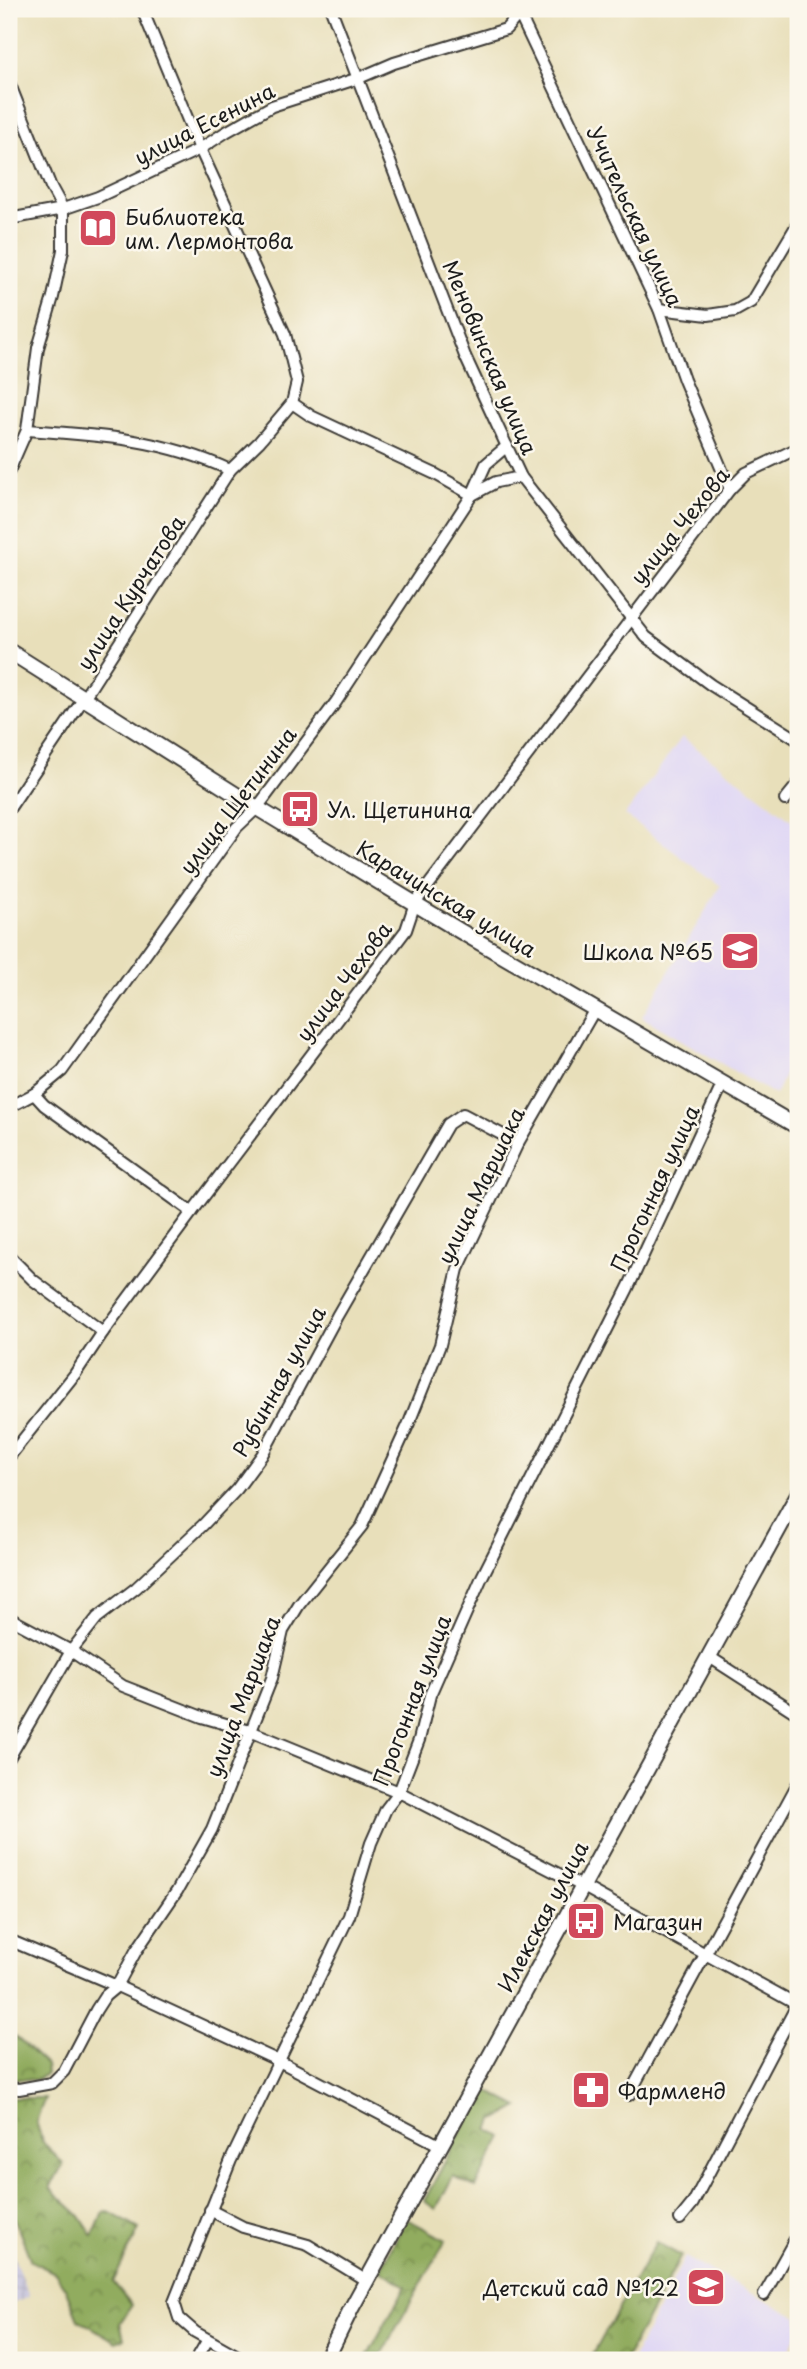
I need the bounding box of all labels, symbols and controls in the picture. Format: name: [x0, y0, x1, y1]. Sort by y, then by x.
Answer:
street label: улица Есенина: [128, 73, 281, 172]
street label: Учительская улица: [580, 120, 692, 313]
place label: Библиотека им. Лермонтова: [125, 200, 293, 256]
library icon: Библиотека им. Лермонтова: [77, 207, 119, 249]
street label: Меновинская улица: [436, 255, 547, 460]
street label: улица Чехова: [622, 459, 736, 591]
street label: улица Курчатова: [68, 508, 192, 676]
street label: улица Щетинина: [171, 719, 304, 880]
bus stop icon: Ул. Щетинина: [279, 788, 321, 830]
place label: Ул. Щетинина: [327, 793, 473, 825]
street label: Карачинская улица: [351, 832, 544, 965]
street label: улица Чехова: [287, 914, 399, 1048]
school or university icon: Школа №65: [719, 930, 761, 972]
place label: Школа №65: [583, 935, 713, 967]
street label: Прогонная улица: [601, 1099, 707, 1277]
street label: улица Маршака: [428, 1101, 532, 1269]
street label: Рубинная улица: [223, 1299, 333, 1462]
street label: Прогонная улица: [364, 1609, 459, 1790]
street label: улица Маршака: [196, 1610, 288, 1781]
street label: Илекская улица: [489, 1834, 596, 1997]
bus stop icon: Магазин: [565, 1900, 607, 1942]
place label: Магазин: [613, 1905, 703, 1937]
pharmacy icon: Фармленд: [570, 2069, 612, 2111]
place label: Фармленд: [618, 2074, 726, 2106]
school or university icon: Детский сад №122: [685, 2266, 727, 2308]
place label: Детский сад №122: [482, 2271, 679, 2303]

